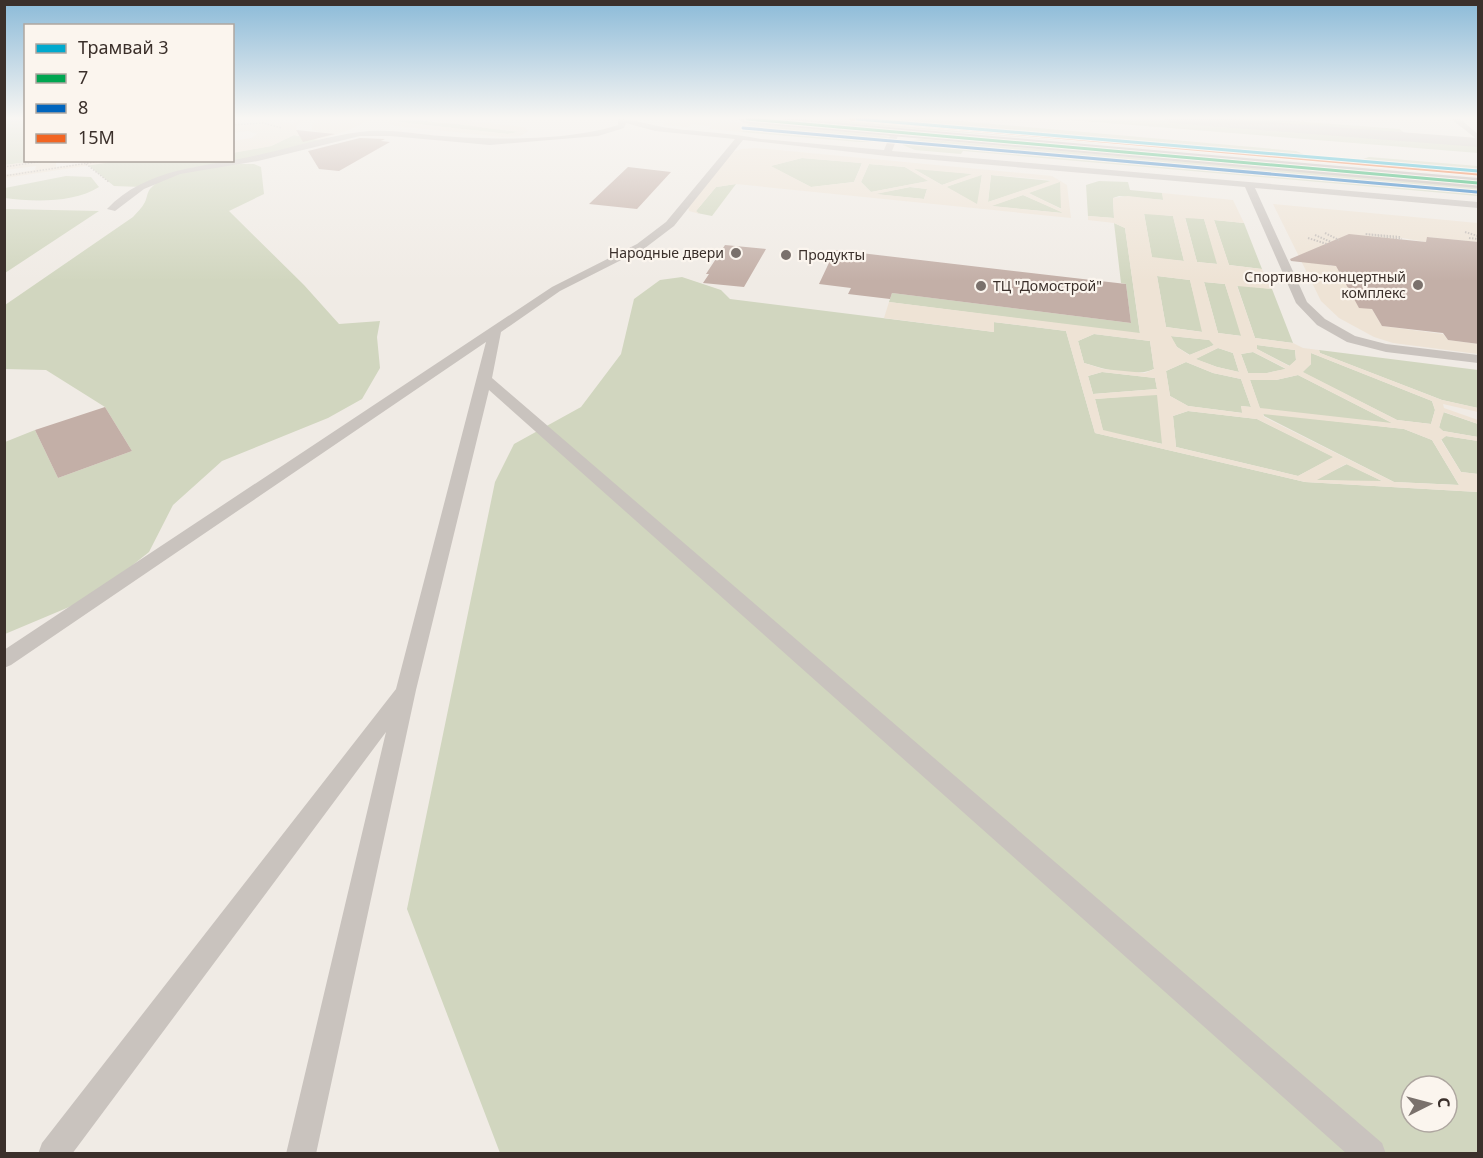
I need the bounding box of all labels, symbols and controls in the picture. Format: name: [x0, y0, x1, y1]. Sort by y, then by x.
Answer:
legend: [24, 24, 234, 162]
text: Трамвай 3: [78, 35, 169, 59]
text: 7: [78, 65, 88, 89]
text: 8: [78, 95, 88, 119]
text: 15М: [78, 125, 115, 149]
place label: Народные двери: [609, 243, 724, 262]
place label: Продукты: [798, 245, 865, 264]
marker: Народные двери: [729, 246, 743, 260]
marker: Продукты: [779, 248, 793, 262]
place label: Спортивно-концертный комплекс: [1244, 267, 1406, 302]
place label: ТЦ "Домострой": [993, 276, 1102, 295]
marker: Спортивно-концертный комплекс: [1411, 278, 1425, 292]
marker: ТЦ "Домострой": [974, 279, 988, 293]
north arrow: [1399, 1074, 1459, 1134]
text: С: [1432, 1096, 1455, 1109]

